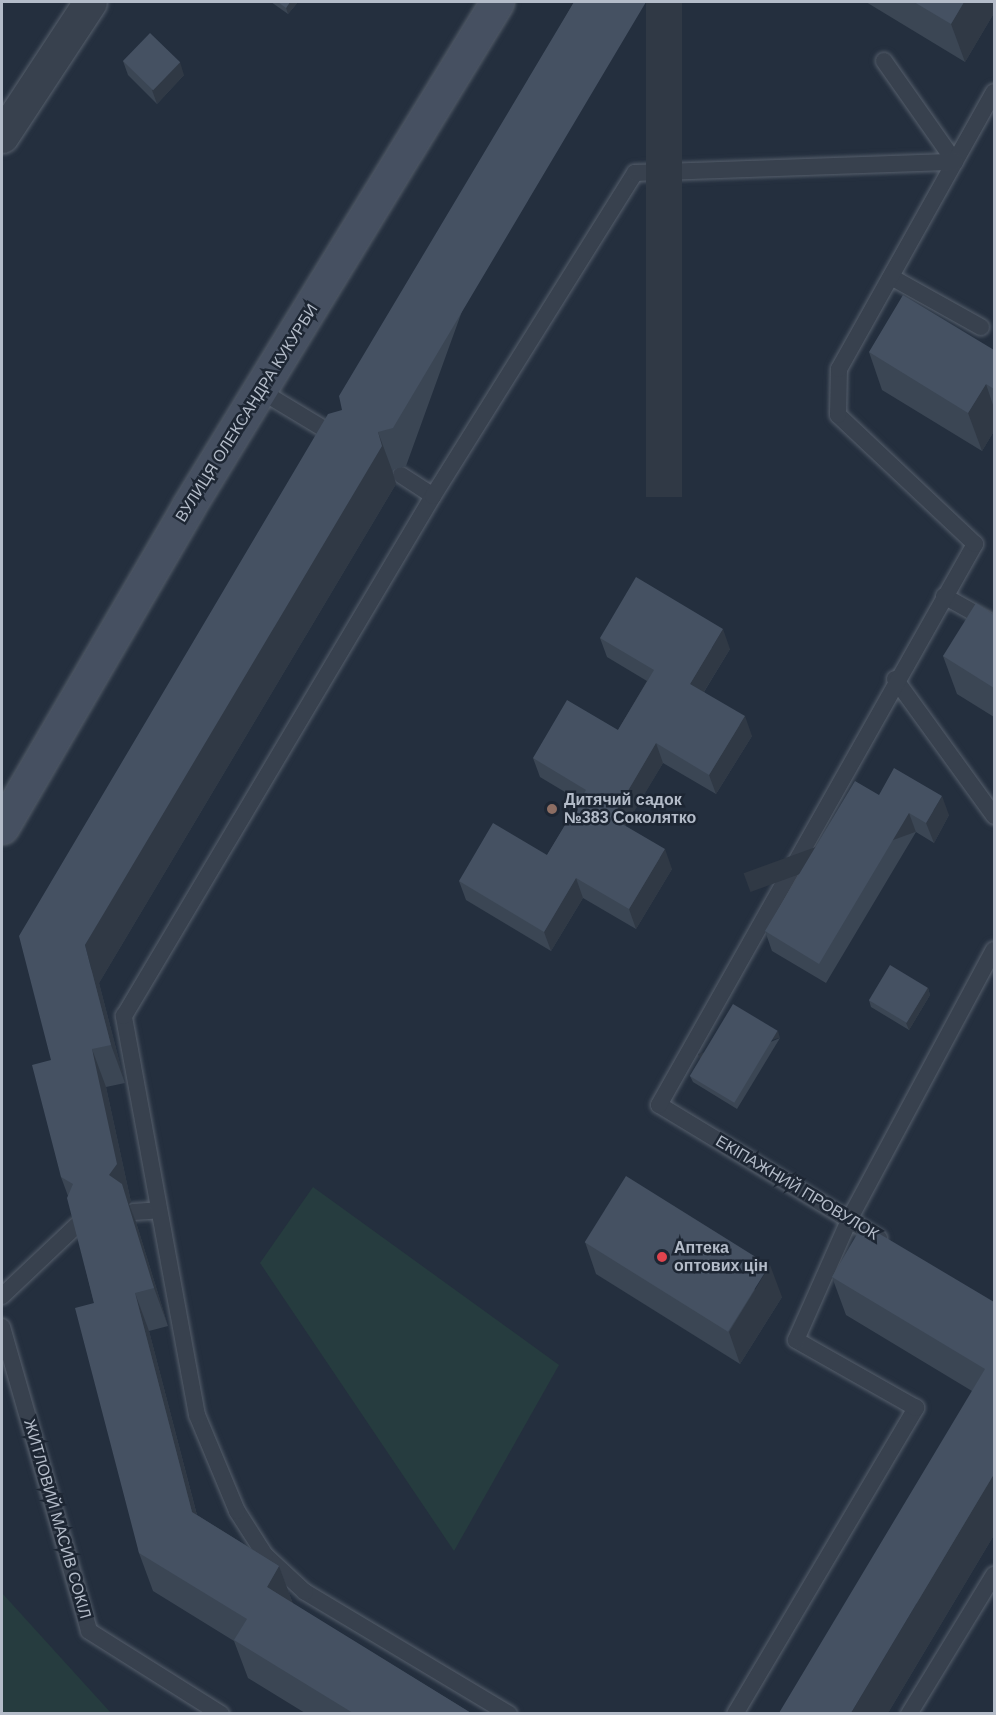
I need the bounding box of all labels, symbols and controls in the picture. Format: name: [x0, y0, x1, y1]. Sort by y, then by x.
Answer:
street label: ВУЛИЦЯ ОЛЕКСАНДРА КУКУРБИ: [172, 301, 322, 525]
place label: Дитячий садок №383 Соколятко: [564, 790, 696, 828]
marker: Дитячий садок №383 Соколятко: [545, 802, 559, 816]
street label: ЕКІПАЖНИЙ ПРОВУЛОК: [712, 1132, 882, 1244]
place label: Аптека оптових цін: [674, 1238, 768, 1276]
marker: Аптека оптових цін: [655, 1250, 669, 1264]
street label: ЖИТЛОВИЙ МАСИВ СОКІЛ: [19, 1417, 95, 1621]

